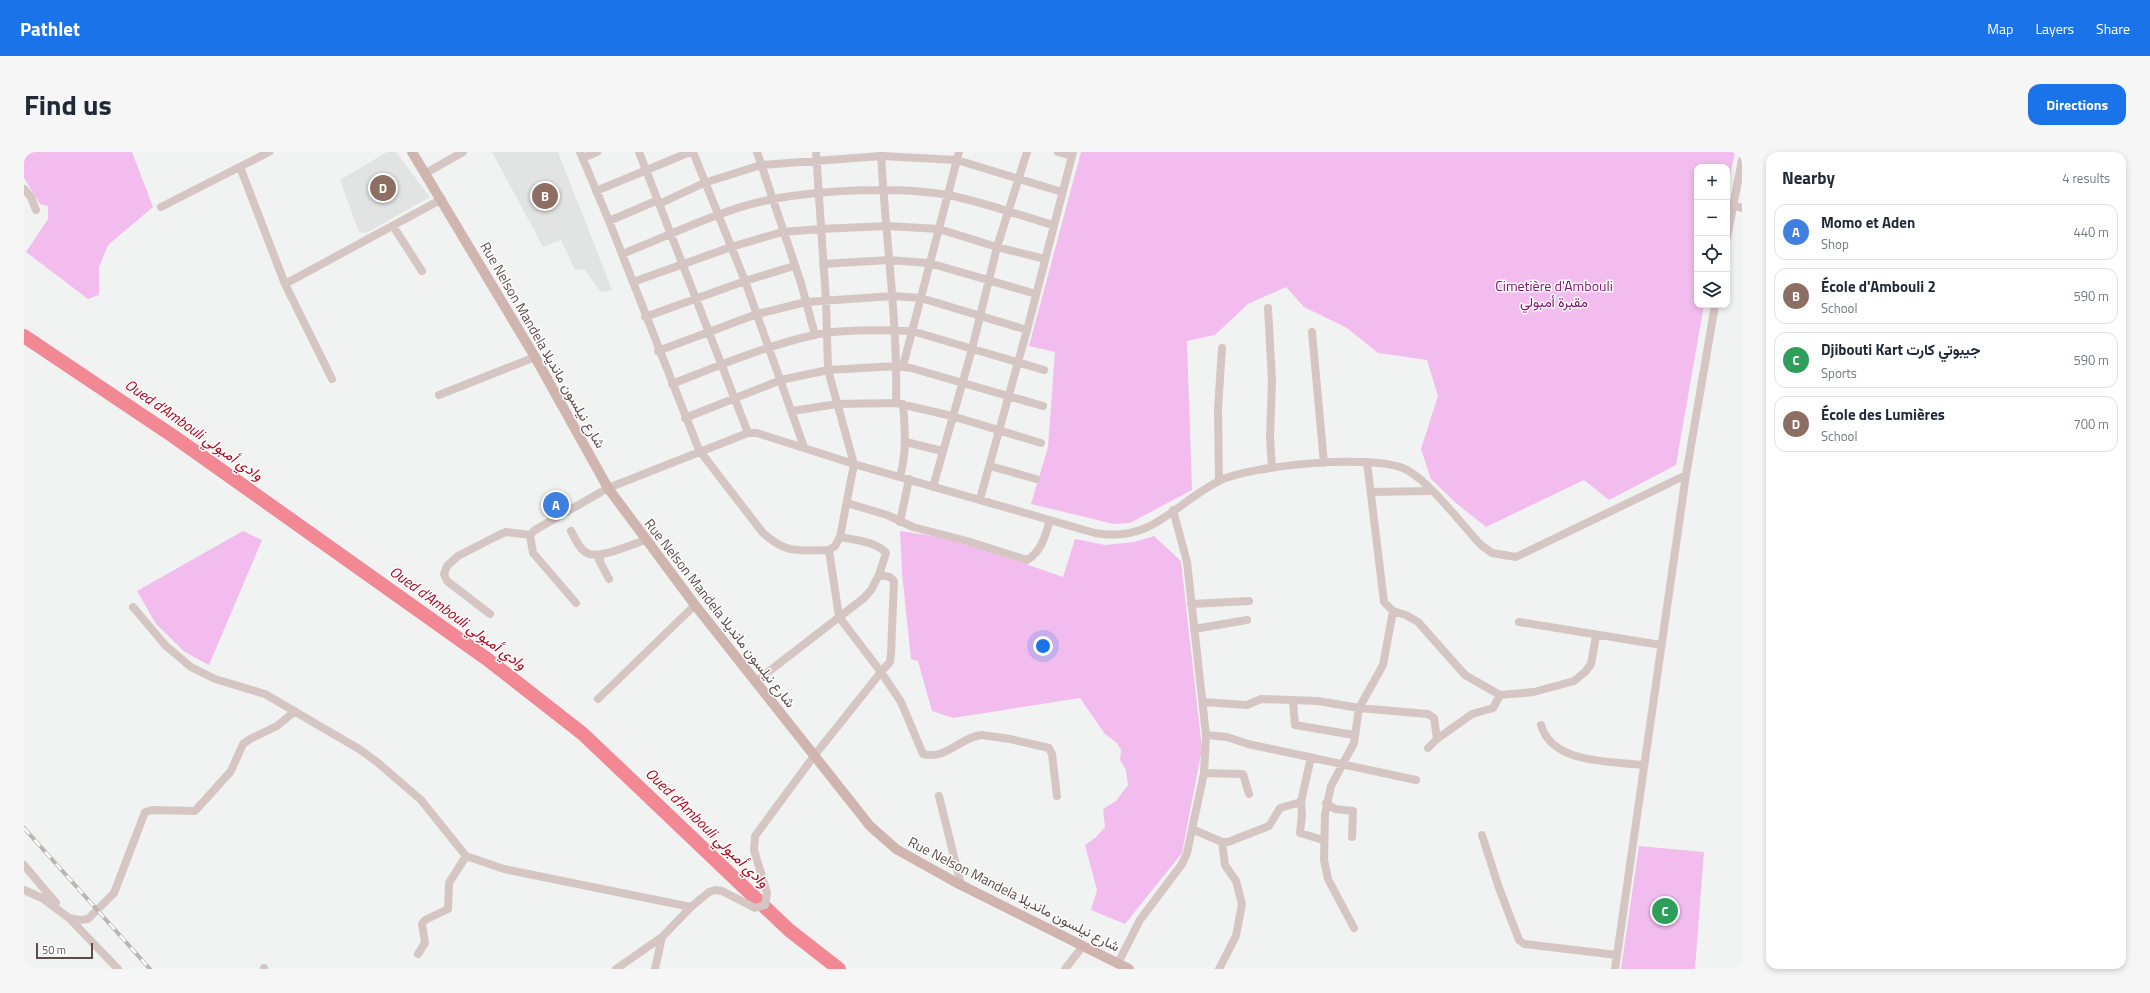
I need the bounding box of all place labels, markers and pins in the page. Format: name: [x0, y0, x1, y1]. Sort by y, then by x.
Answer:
pin: D: [370, 173, 396, 203]
pin: B: [532, 181, 558, 211]
pin: A: [543, 490, 569, 520]
pin: C: [1652, 896, 1678, 926]

